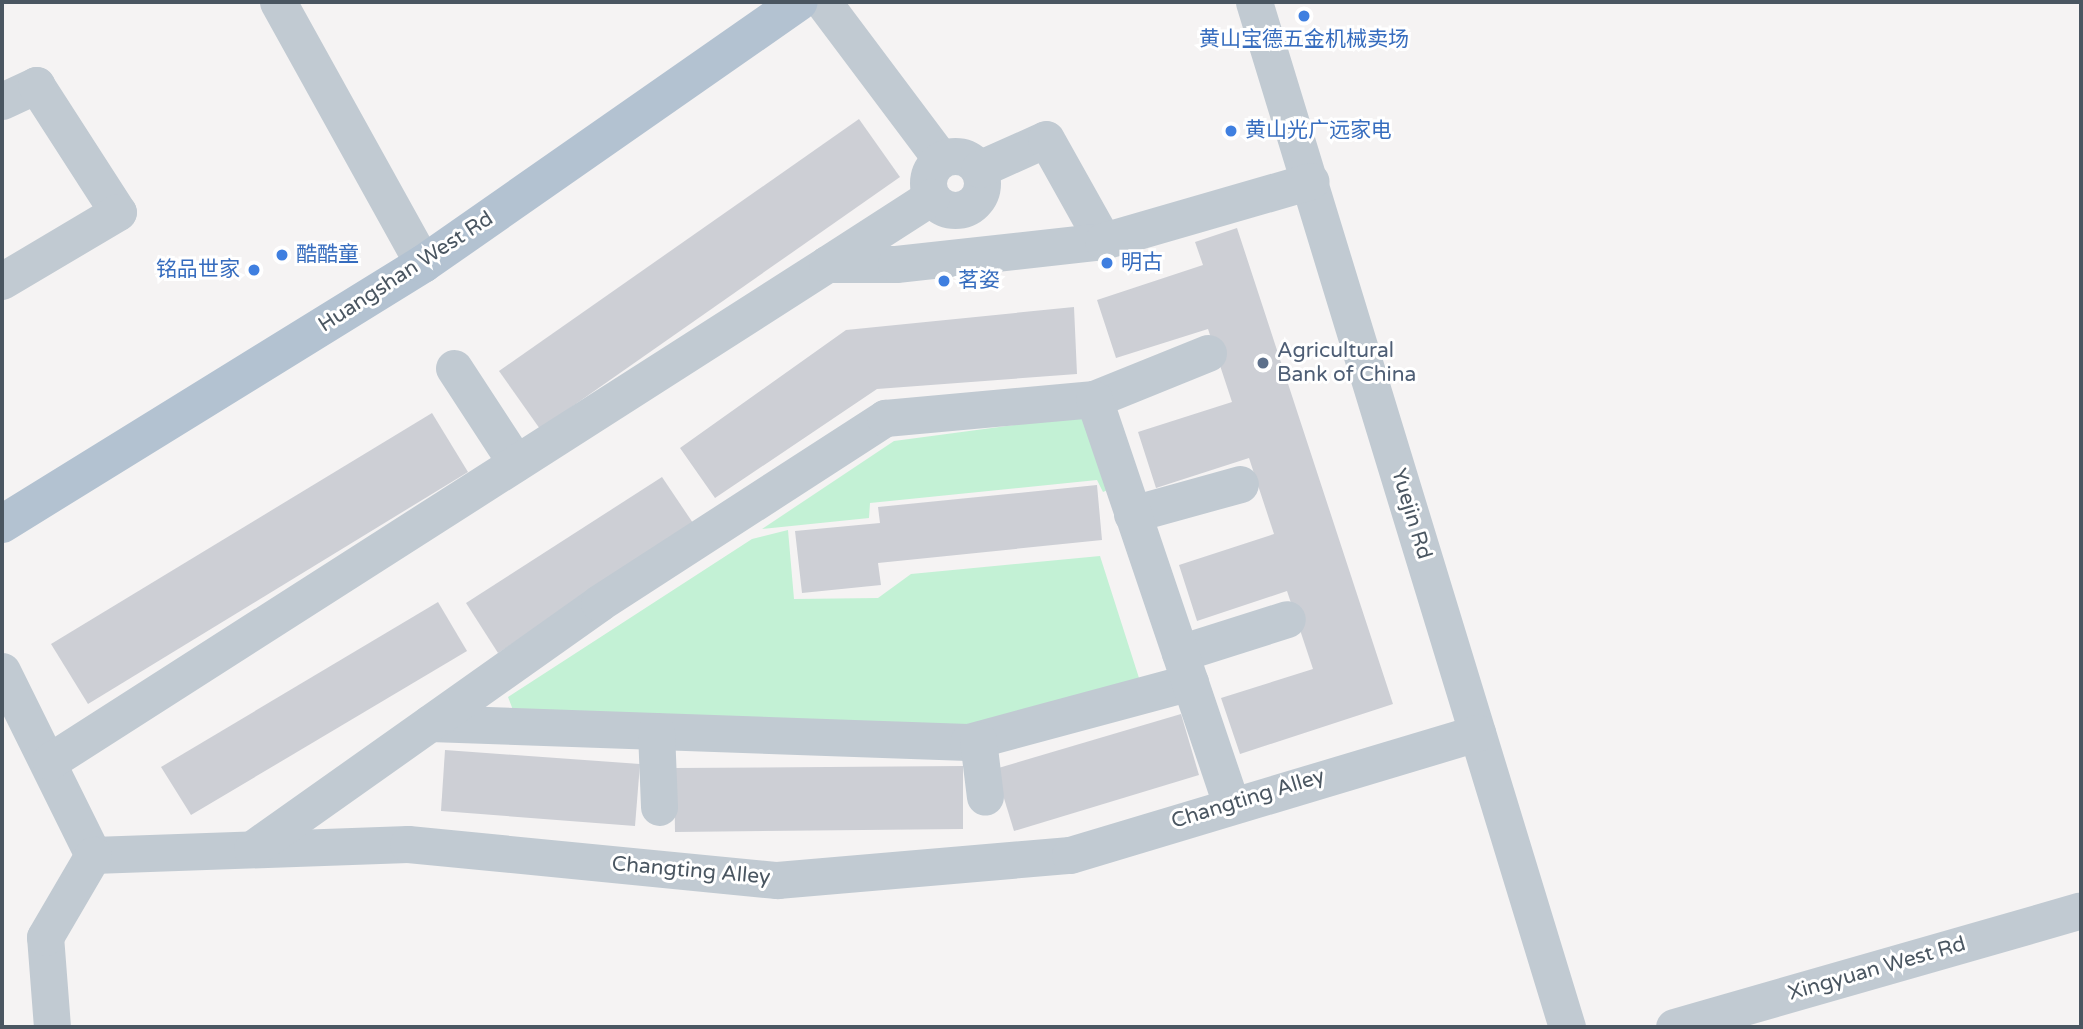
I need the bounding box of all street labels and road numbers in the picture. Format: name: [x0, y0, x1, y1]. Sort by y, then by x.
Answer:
street label: Huangshan West Rd: [314, 206, 498, 338]
street label: Yuejin Rd: [1385, 466, 1437, 562]
street label: Changting Alley: [1168, 764, 1328, 834]
street label: Changting Alley: [611, 852, 771, 890]
street label: Xingyuan West Rd: [1785, 932, 1969, 1006]

